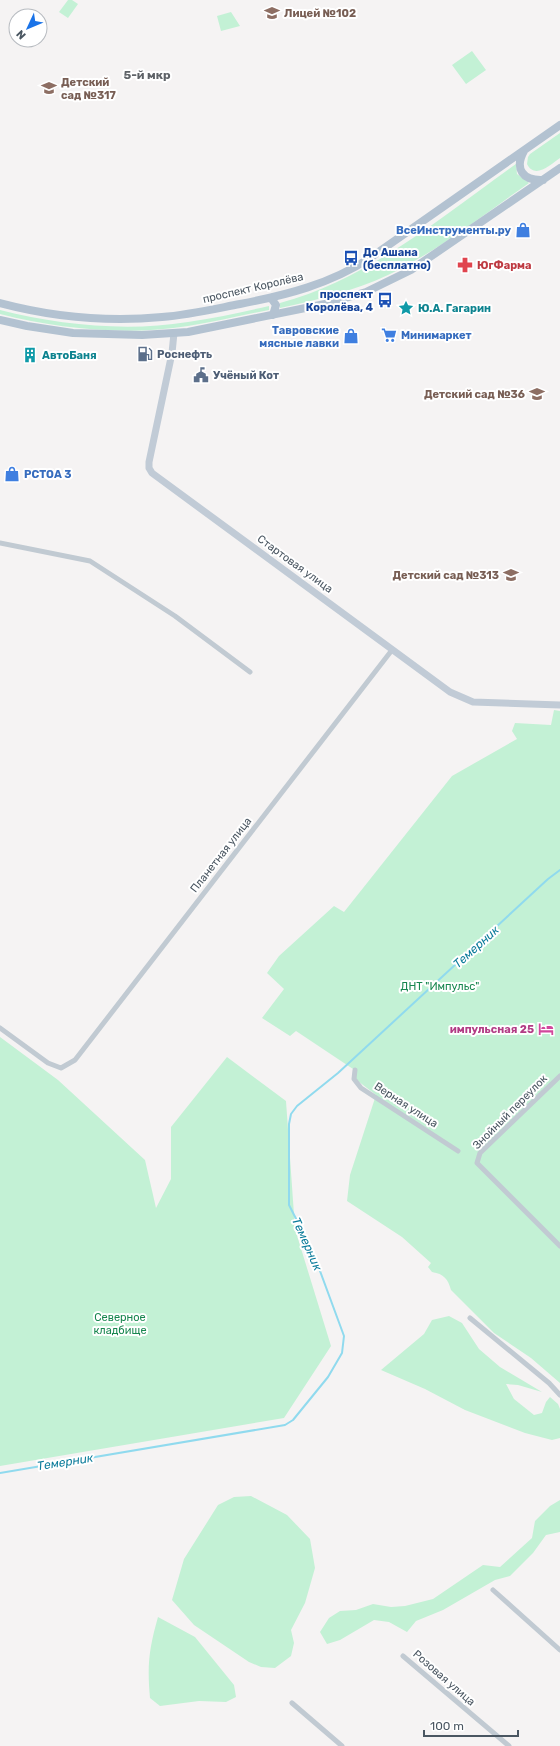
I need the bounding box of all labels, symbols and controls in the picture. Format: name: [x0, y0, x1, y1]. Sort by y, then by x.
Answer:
school or university icon: Лицей №102: [263, 4, 281, 22]
place label: Лицей №102: [284, 7, 356, 20]
north arrow: [8, 8, 48, 48]
text: N: [14, 27, 29, 42]
district label: 5-й мкр: [123, 68, 171, 82]
place label: Детский сад №317: [61, 76, 117, 102]
school or university icon: Детский сад №317: [40, 79, 58, 97]
shop icon: ВсеИнструменты.ру: [514, 221, 532, 239]
place label: ВсеИнструменты.ру: [396, 224, 511, 237]
place label: До Ашана (бесплатно): [363, 246, 431, 272]
bus stop icon: До Ашана (бесплатно): [342, 249, 360, 267]
pharmacy icon: ЮгФарма: [456, 256, 474, 274]
place label: ЮгФарма: [477, 259, 532, 272]
street label: проспект Королёва: [201, 270, 305, 306]
place label: проспект Королёва, 4: [306, 288, 373, 314]
bus stop icon: проспект Королёва, 4: [376, 291, 394, 309]
place icon: Ю.А. Гагарин: [397, 299, 415, 317]
place label: Ю.А. Гагарин: [418, 302, 491, 315]
place label: Тавровские мясные лавки: [259, 324, 339, 350]
supermarket icon: Минимаркет: [380, 326, 398, 344]
shop icon: Тавровские мясные лавки: [342, 327, 360, 345]
place label: Минимаркет: [401, 329, 472, 342]
fuel station icon: Роснефть: [136, 345, 154, 363]
building icon: АвтоБаня: [21, 346, 39, 364]
place label: Роснефть: [157, 348, 212, 361]
place label: АвтоБаня: [42, 349, 97, 362]
public building icon: Учёный Кот: [192, 366, 210, 384]
place label: Учёный Кот: [213, 369, 279, 382]
school or university icon: Детский сад №36: [528, 385, 546, 403]
place label: Детский сад №36: [424, 388, 525, 401]
shop icon: РСТОА 3: [3, 465, 21, 483]
place label: РСТОА 3: [24, 468, 71, 481]
street label: Стартовая улица: [255, 532, 335, 596]
school or university icon: Детский сад №313: [502, 566, 520, 584]
place label: Детский сад №313: [393, 569, 499, 582]
street label: Планетная улица: [188, 815, 254, 895]
water label: Темерник: [450, 922, 502, 971]
park label: ДНТ "Импульс": [401, 980, 479, 993]
hotel icon: импульсная 25: [537, 1020, 555, 1038]
place label: импульсная 25: [450, 1023, 534, 1036]
street label: Знойный переулок: [470, 1072, 550, 1152]
street label: Верная улица: [372, 1080, 440, 1130]
water label: Темерник: [289, 1215, 325, 1273]
park label: Северное кладбище: [93, 1311, 147, 1337]
water label: Темерник: [36, 1451, 95, 1473]
street label: Розовая улица: [410, 1648, 478, 1708]
scale bar: [424, 1712, 518, 1738]
text: 100 m: [430, 1719, 464, 1733]

